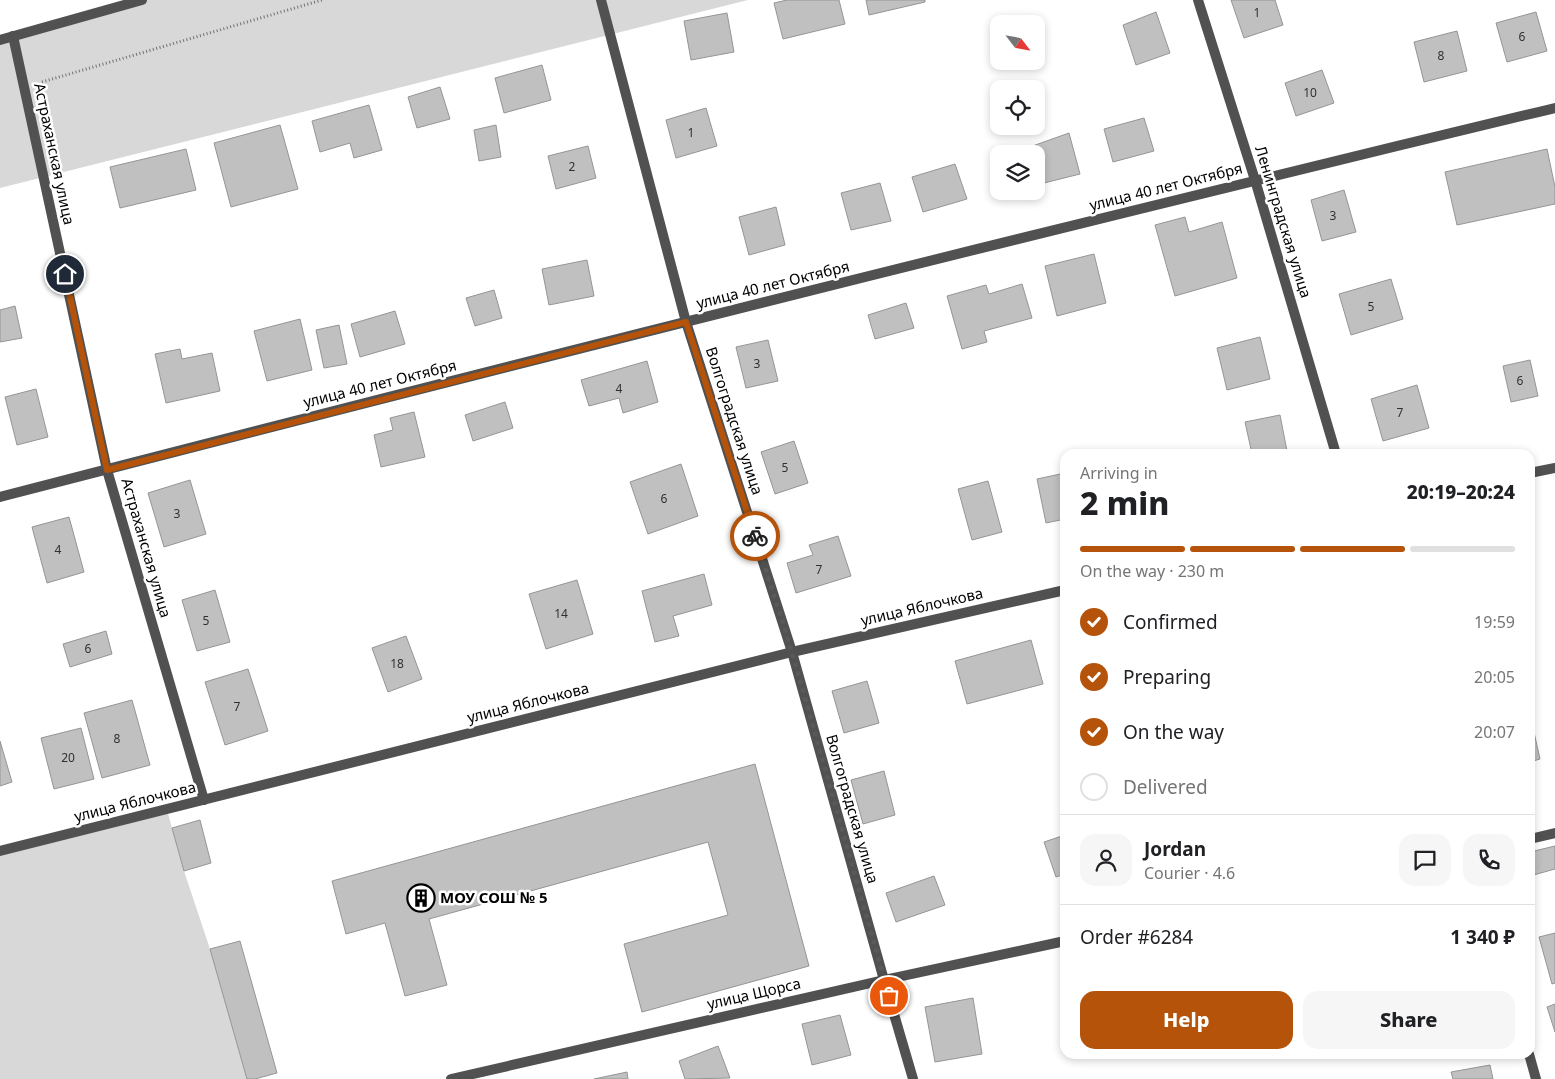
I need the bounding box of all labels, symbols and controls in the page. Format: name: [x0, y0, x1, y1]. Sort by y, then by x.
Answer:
house number: 1: [1254, 4, 1260, 21]
north arrow: [990, 15, 1045, 70]
map controls: [990, 15, 1045, 200]
house number: 6: [1519, 28, 1526, 45]
house number: 8: [1438, 47, 1445, 64]
button: locate: [990, 80, 1045, 135]
street label: Астраханская улица: [30, 81, 80, 226]
house number: 10: [1303, 84, 1317, 101]
house number: 1: [688, 124, 694, 141]
street label: Ленинградская улица: [1251, 143, 1317, 300]
button: layers: [990, 145, 1045, 200]
street label: улица 40 лет Октября: [1087, 157, 1244, 215]
house number: 2: [569, 158, 576, 175]
house number: 3: [1330, 207, 1337, 224]
pin: [44, 253, 86, 295]
street label: улица 40 лет Октября: [694, 255, 851, 313]
icon: home: [51, 260, 79, 288]
house number: 5: [1368, 298, 1375, 315]
street label: Волгоградская улица: [702, 344, 768, 497]
street label: улица 40 лет Октября: [301, 354, 458, 412]
house number: 3: [754, 355, 761, 372]
house number: 6: [1517, 372, 1524, 389]
house number: 4: [616, 380, 623, 397]
house number: 7: [1397, 404, 1404, 421]
house number: 5: [782, 459, 789, 476]
text: Arriving in: [1080, 462, 1158, 484]
street label: Астраханская улица: [117, 476, 176, 620]
text: 20:19–20:24: [1407, 479, 1515, 505]
text: 2 min: [1080, 481, 1169, 524]
house number: 6: [661, 490, 668, 507]
house number: 3: [174, 505, 181, 522]
courier: [730, 511, 780, 561]
icon: bike: [741, 522, 769, 550]
house number: 4: [55, 541, 62, 558]
text: On the way · 230 m: [1080, 560, 1224, 582]
house number: 7: [816, 561, 823, 578]
street label: улица Яблочкова: [859, 582, 985, 630]
house number: 14: [554, 605, 568, 622]
icon: check: [1080, 608, 1108, 636]
text: Confirmed: [1123, 609, 1218, 635]
text: 19:59: [1474, 611, 1515, 633]
house number: 5: [203, 612, 210, 629]
house number: 6: [85, 640, 92, 657]
house number: 18: [390, 655, 404, 672]
icon: check: [1080, 663, 1108, 691]
text: Preparing: [1123, 664, 1211, 690]
text: 20:05: [1474, 666, 1515, 688]
street label: улица Яблочкова: [465, 677, 591, 727]
house number: 7: [234, 698, 241, 715]
icon: check: [1080, 718, 1108, 746]
text: On the way: [1123, 719, 1224, 745]
text: 20:07: [1474, 721, 1515, 743]
house number: 8: [114, 730, 121, 747]
street label: Волгоградская улица: [822, 732, 884, 886]
house number: 20: [61, 749, 75, 766]
text: Delivered: [1123, 774, 1208, 800]
street label: улица Яблочкова: [72, 776, 198, 826]
button: person: [1080, 834, 1132, 886]
button: chat: [1399, 834, 1451, 886]
button: phone: [1463, 834, 1515, 886]
text: Jordan: [1144, 836, 1206, 862]
text: Courier · 4.6: [1144, 862, 1235, 884]
building icon: МОУ СОШ № 5: [406, 883, 436, 913]
place label: МОУ СОШ № 5: [440, 887, 548, 907]
text: Order #6284: [1080, 924, 1193, 950]
text: 1 340 ₽: [1450, 924, 1515, 950]
street label: улица Щорса: [705, 973, 803, 1014]
pin: [868, 975, 910, 1017]
icon: bag: [875, 982, 903, 1010]
button: Help: [1080, 991, 1293, 1049]
button: Share: [1303, 991, 1515, 1049]

